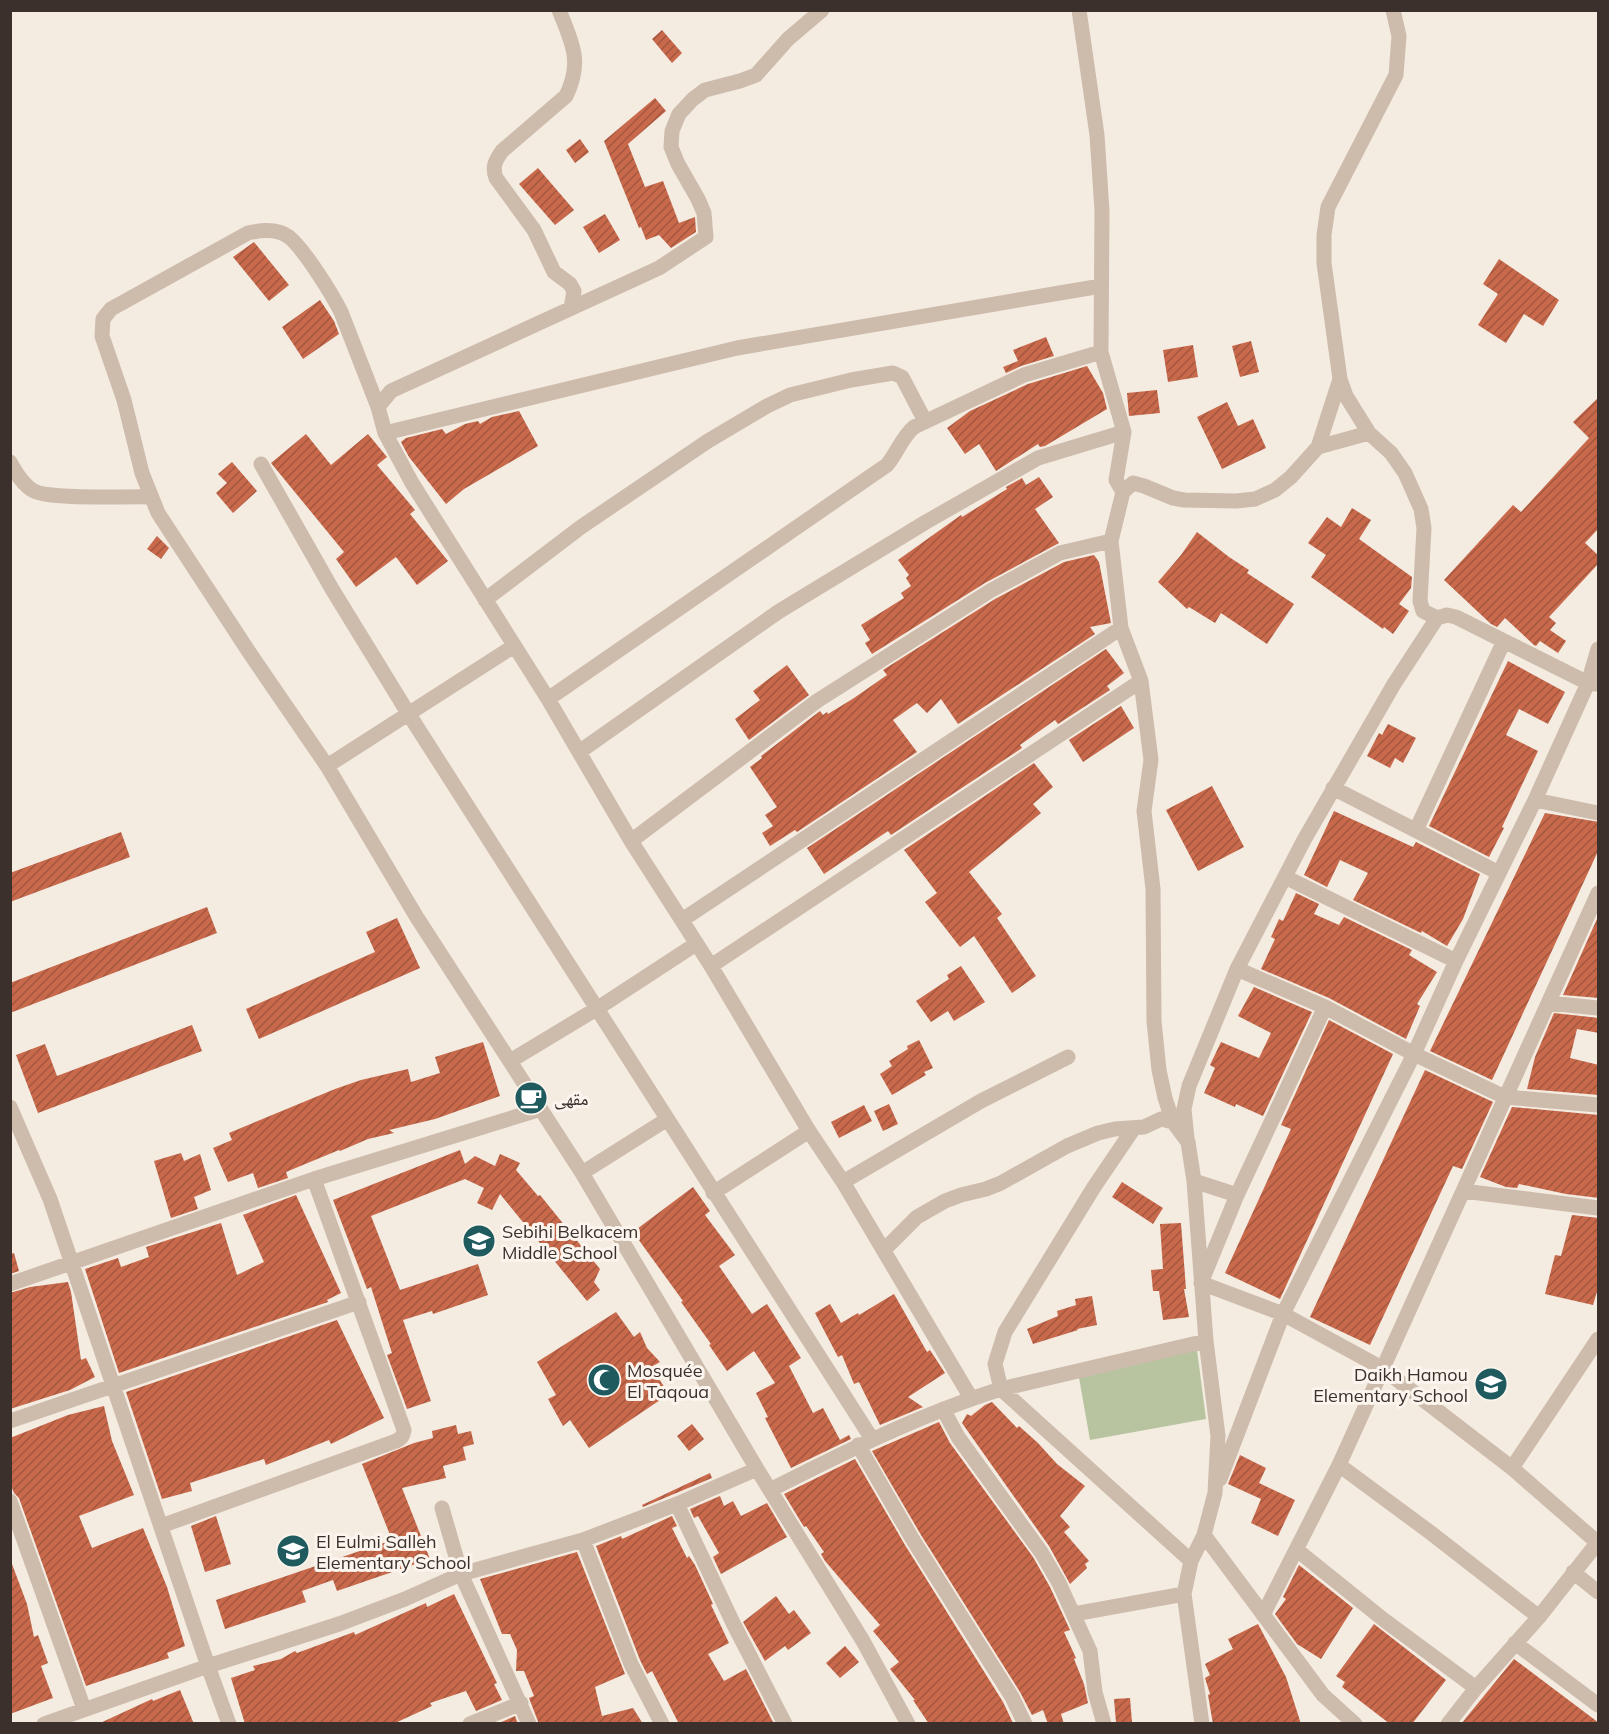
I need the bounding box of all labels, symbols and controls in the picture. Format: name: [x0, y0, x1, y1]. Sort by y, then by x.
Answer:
cafe icon: مقهى: [513, 1080, 549, 1116]
place label: مقهى: [554, 1087, 588, 1110]
place label: Sebihi Belkacem Middle School: [502, 1220, 638, 1264]
school or university icon: Sebihi Belkacem Middle School: [461, 1223, 497, 1259]
place label: Mosquée El Taqoua: [627, 1359, 709, 1403]
mosque icon: Mosquée El Taqoua: [586, 1362, 622, 1398]
place label: Daikh Hamou Elementary School: [1313, 1363, 1468, 1407]
school or university icon: Daikh Hamou Elementary School: [1473, 1366, 1509, 1402]
place label: El Eulmi Salleh Elementary School: [316, 1530, 471, 1574]
school or university icon: El Eulmi Salleh Elementary School: [275, 1533, 311, 1569]

